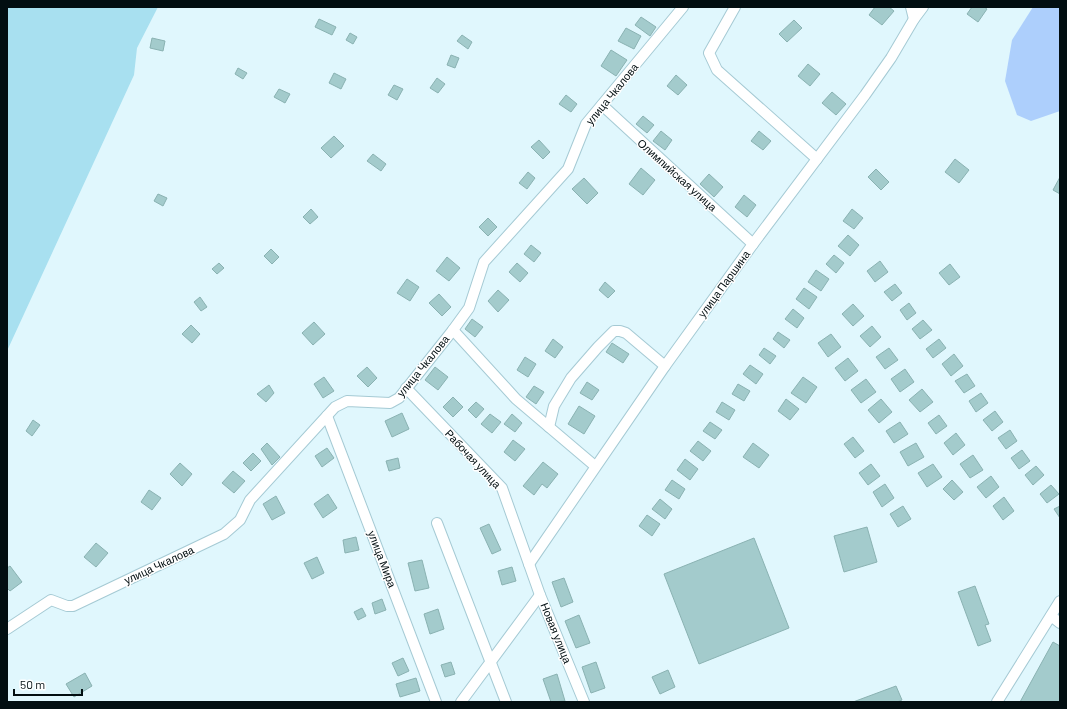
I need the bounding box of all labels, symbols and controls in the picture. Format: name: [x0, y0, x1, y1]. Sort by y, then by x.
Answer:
street label: улица Чкалова: [583, 60, 641, 127]
street label: Олимпийская улица: [635, 136, 720, 214]
street label: улица Паршина: [695, 247, 753, 320]
street label: улица Чкалова: [394, 332, 452, 399]
street label: Рабочая улица: [443, 427, 504, 491]
street label: улица Мира: [366, 528, 400, 590]
street label: улица Чкалова: [122, 542, 197, 586]
street label: Новая улица: [538, 601, 575, 666]
scale bar: [14, 671, 82, 697]
text: 50 m: [20, 677, 45, 691]

